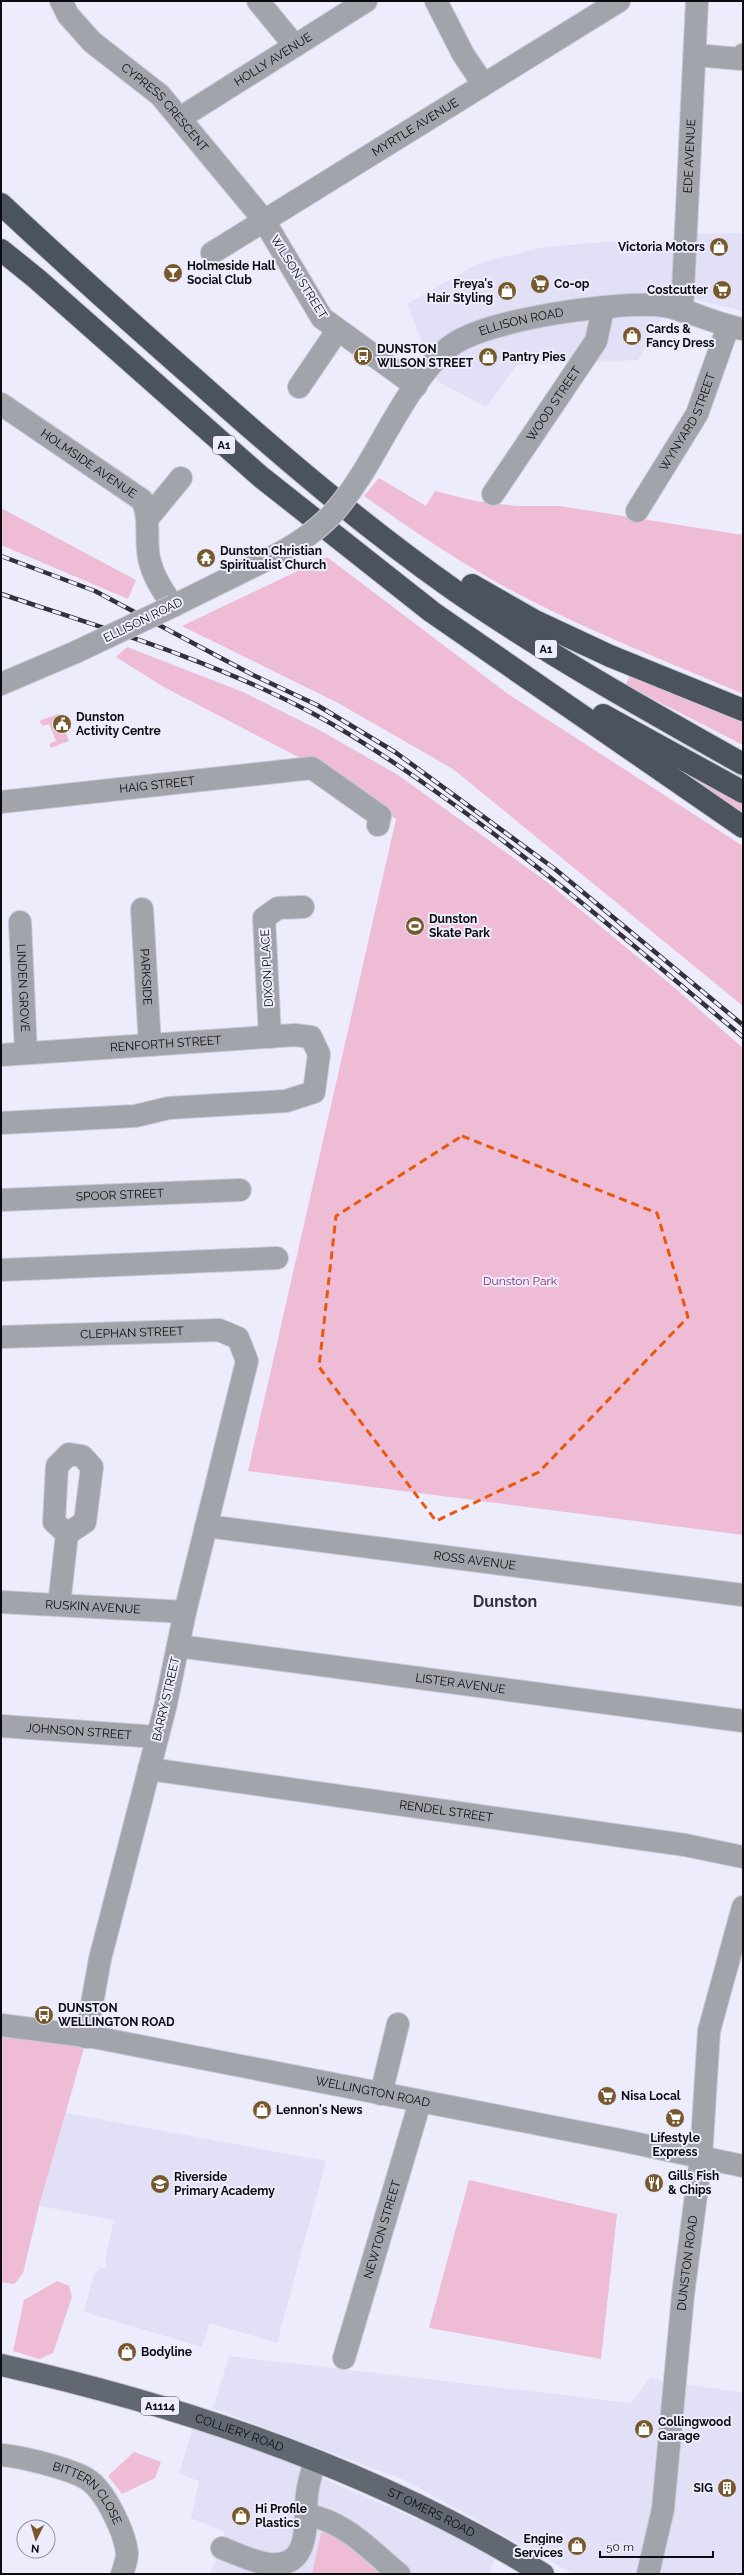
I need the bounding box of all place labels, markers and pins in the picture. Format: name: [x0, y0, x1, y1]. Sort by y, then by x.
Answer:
shop icon: Victoria Motors: [708, 236, 730, 258]
place label: Victoria Motors: [618, 240, 705, 254]
place label: Holmeside Hall Social Club: [187, 259, 276, 287]
bar icon: Holmeside Hall Social Club: [162, 262, 184, 284]
supermarket icon: Co-op: [529, 273, 551, 295]
place label: Freya's Hair Styling: [427, 277, 493, 305]
place label: Co-op: [554, 277, 590, 291]
supermarket icon: Costcutter: [711, 279, 733, 301]
shop icon: Freya's Hair Styling: [496, 280, 518, 302]
place label: Costcutter: [647, 283, 708, 297]
place label: Cards & Fancy Dress: [646, 322, 715, 350]
shop icon: Cards & Fancy Dress: [621, 325, 643, 347]
place label: DUNSTON WILSON STREET: [377, 342, 474, 370]
bus stop icon: DUNSTON WILSON STREET: [352, 345, 374, 367]
shop icon: Pantry Pies: [477, 346, 499, 368]
place label: Pantry Pies: [502, 350, 566, 364]
place label: Dunston Christian Spiritualist Church: [220, 544, 326, 572]
temple icon: Dunston Christian Spiritualist Church: [195, 547, 217, 569]
place label: Dunston Activity Centre: [76, 710, 161, 738]
public building icon: Dunston Activity Centre: [51, 713, 73, 735]
place label: Dunston Skate Park: [429, 912, 490, 940]
sports icon: Dunston Skate Park: [404, 915, 426, 937]
place label: DUNSTON WELLINGTON ROAD: [58, 2001, 175, 2029]
bus stop icon: DUNSTON WELLINGTON ROAD: [33, 2004, 55, 2026]
supermarket icon: Nisa Local: [596, 2085, 618, 2107]
place label: Nisa Local: [621, 2089, 681, 2103]
shop icon: Lennon's News: [251, 2099, 273, 2121]
place label: Lennon's News: [276, 2103, 363, 2117]
supermarket icon: Lifestyle Express: [664, 2107, 686, 2129]
place label: Lifestyle Express: [650, 2131, 700, 2159]
place label: Gills Fish & Chips: [668, 2169, 719, 2197]
place label: Riverside Primary Academy: [174, 2170, 275, 2198]
restaurant icon: Gills Fish & Chips: [643, 2172, 665, 2194]
school or university icon: Riverside Primary Academy: [149, 2173, 171, 2195]
shop icon: Bodyline: [116, 2341, 138, 2363]
place label: Bodyline: [141, 2345, 192, 2359]
place label: Collingwood Garage: [658, 2415, 731, 2443]
shop icon: Collingwood Garage: [633, 2418, 655, 2440]
building icon: SIG: [716, 2477, 738, 2499]
place label: SIG: [694, 2481, 713, 2495]
place label: Hi Profile Plastics: [255, 2502, 307, 2530]
shop icon: Hi Profile Plastics: [230, 2505, 252, 2527]
place label: Engine Services: [514, 2532, 563, 2560]
shop icon: Engine Services: [566, 2535, 588, 2557]

